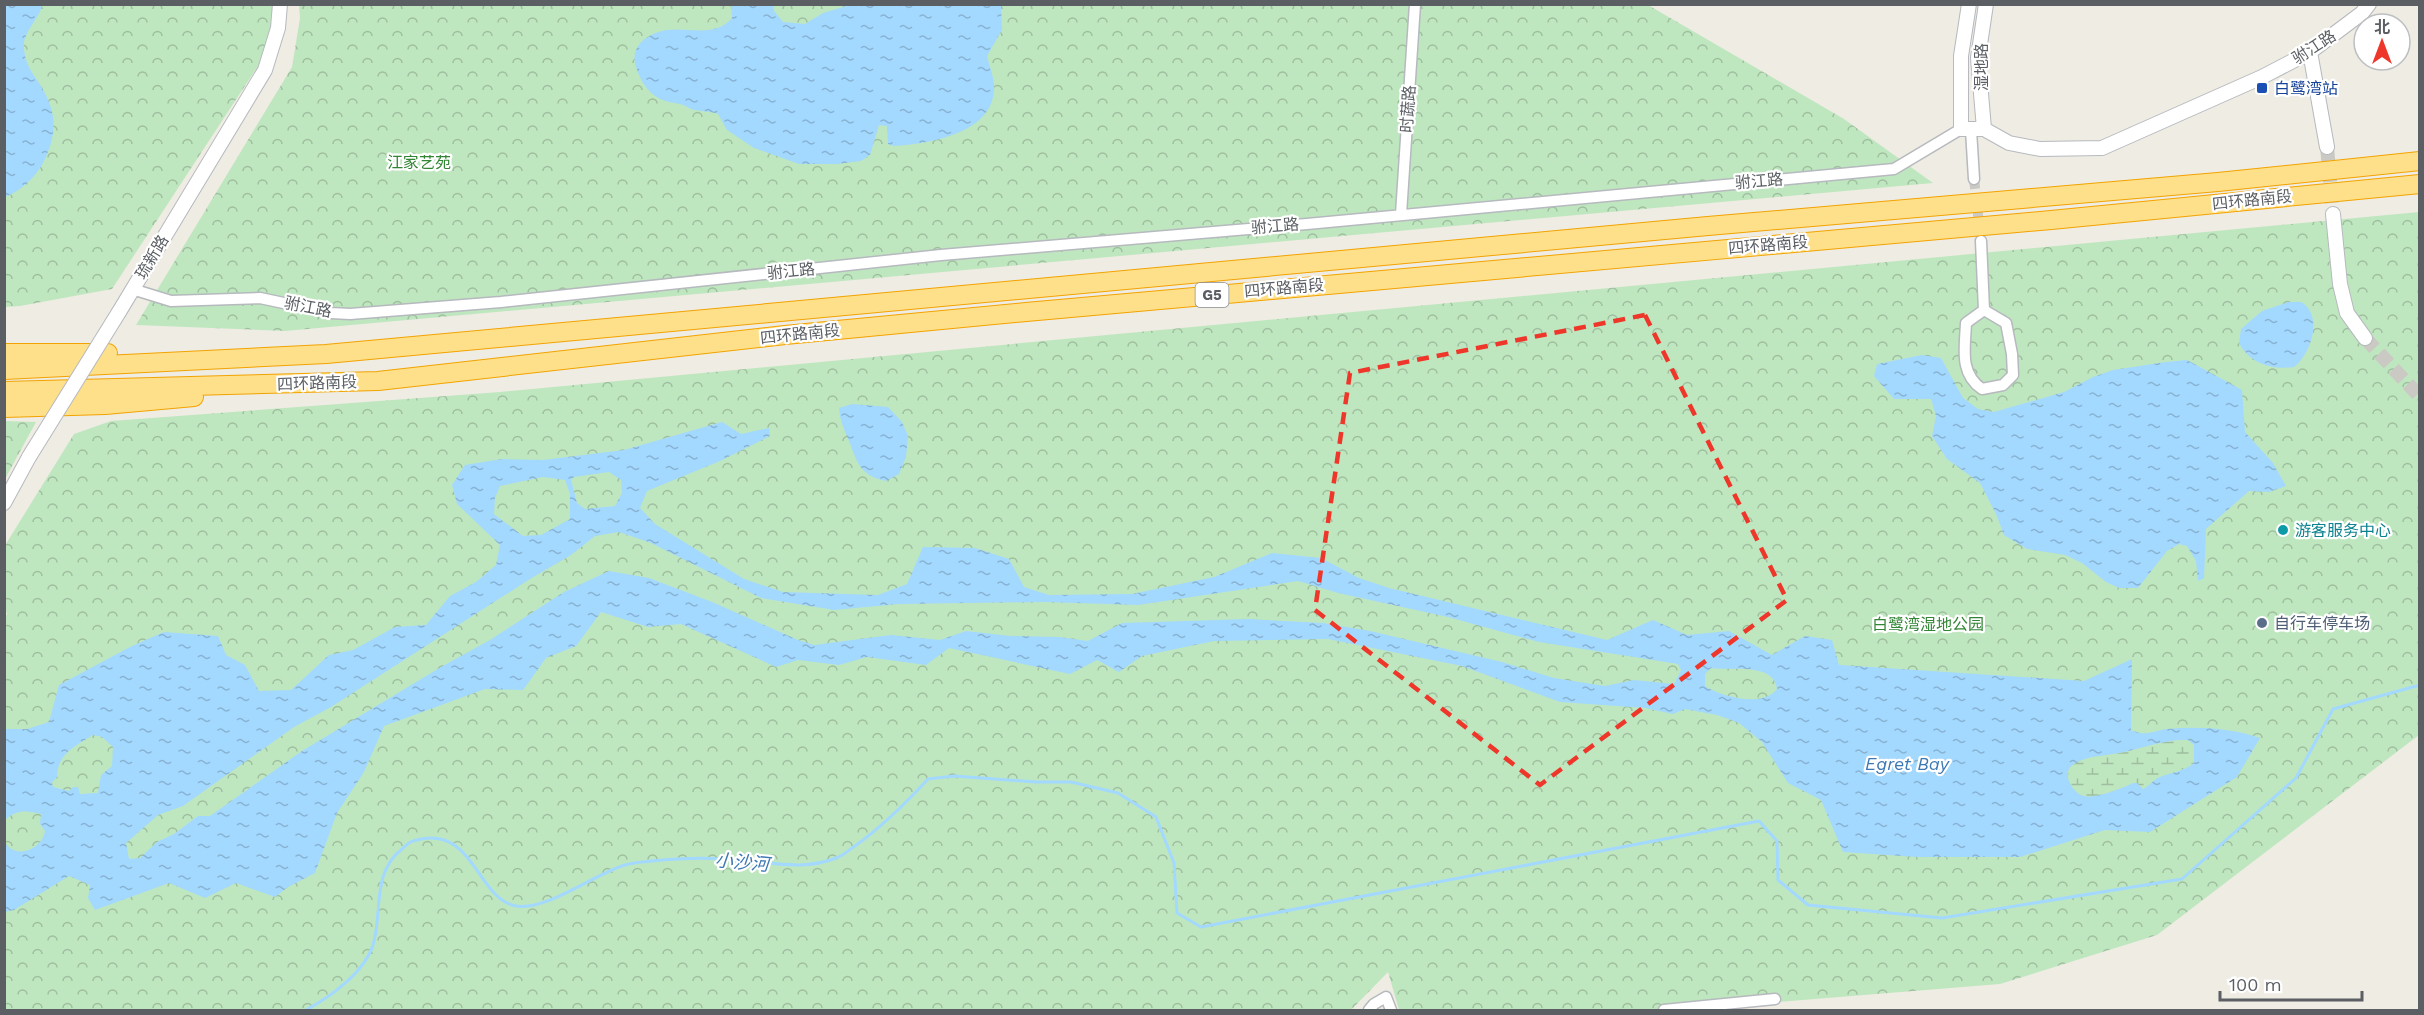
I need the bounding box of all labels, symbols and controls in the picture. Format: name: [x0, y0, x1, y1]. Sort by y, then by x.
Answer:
north arrow: [2352, 12, 2412, 72]
text: 北: [2374, 18, 2390, 37]
street label: 驸江路: [2289, 26, 2339, 68]
street label: 湿地路: [1972, 43, 1991, 91]
place label: 白鹭湾站: [2274, 79, 2338, 98]
marker: 白鹭湾站: [2255, 81, 2269, 95]
street label: 时蔬路: [1397, 84, 1419, 134]
park label: 江家艺苑: [387, 153, 451, 172]
street label: 驸江路: [1734, 169, 1784, 193]
street label: 四环路南段: [2211, 186, 2293, 214]
street label: 驸江路: [1250, 214, 1300, 238]
street label: 琉新路: [131, 232, 173, 282]
street label: 四环路南段: [1727, 232, 1809, 258]
street label: 驸江路: [766, 259, 816, 283]
street label: 四环路南段: [1243, 275, 1325, 301]
road number: G5: [1196, 283, 1228, 307]
street label: 驸江路: [283, 293, 333, 321]
street label: 四环路南段: [759, 320, 841, 348]
street label: 四环路南段: [277, 372, 357, 394]
place label: 游客服务中心: [2295, 521, 2391, 540]
marker: 游客服务中心: [2276, 523, 2290, 537]
place label: 自行车停车场: [2274, 614, 2370, 633]
park label: 白鹭湾湿地公园: [1872, 615, 1984, 634]
marker: 自行车停车场: [2255, 616, 2269, 630]
water label: Egret Bay: [1865, 753, 1951, 774]
water label: 小沙河: [714, 849, 773, 875]
scale bar: [2220, 964, 2362, 1002]
text: 100 m: [2229, 974, 2282, 995]

